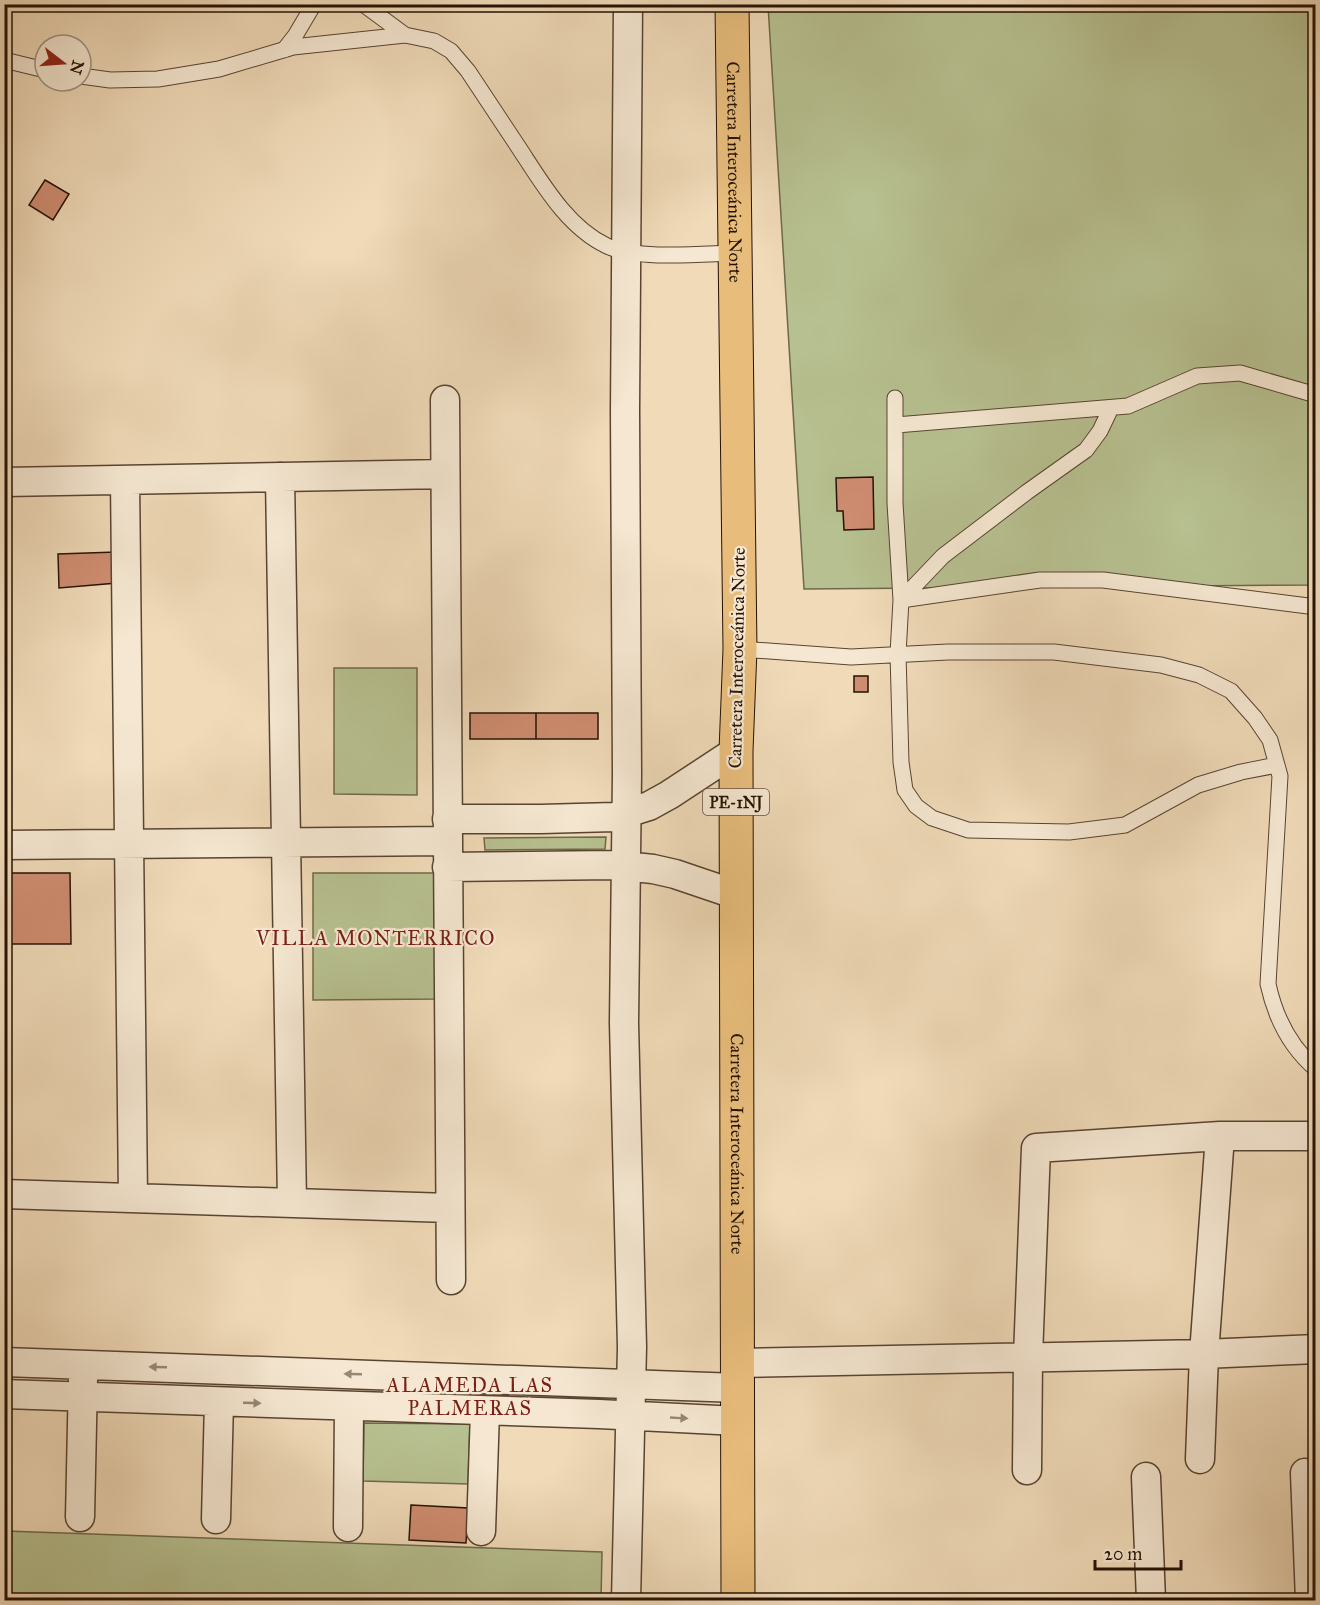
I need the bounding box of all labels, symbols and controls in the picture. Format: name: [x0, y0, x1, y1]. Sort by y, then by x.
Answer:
north arrow: [33, 33, 93, 93]
text: N: [66, 58, 88, 77]
street label: Carretera Interoceánica Norte: [722, 61, 746, 283]
street label: Carretera Interoceánica Norte: [724, 547, 750, 769]
road number: PE-1NJ: [703, 789, 769, 815]
district label: VILLA MONTERRICO: [255, 926, 496, 950]
street label: Carretera Interoceánica Norte: [726, 1033, 748, 1255]
one-way arrow: [148, 1362, 167, 1371]
one-way arrow: [343, 1370, 362, 1379]
district label: ALAMEDA LAS PALMERAS: [385, 1373, 554, 1420]
one-way arrow: [242, 1398, 261, 1407]
one-way arrow: [669, 1414, 688, 1423]
scale bar: [1095, 1533, 1180, 1571]
text: 20 m: [1104, 1543, 1142, 1565]

